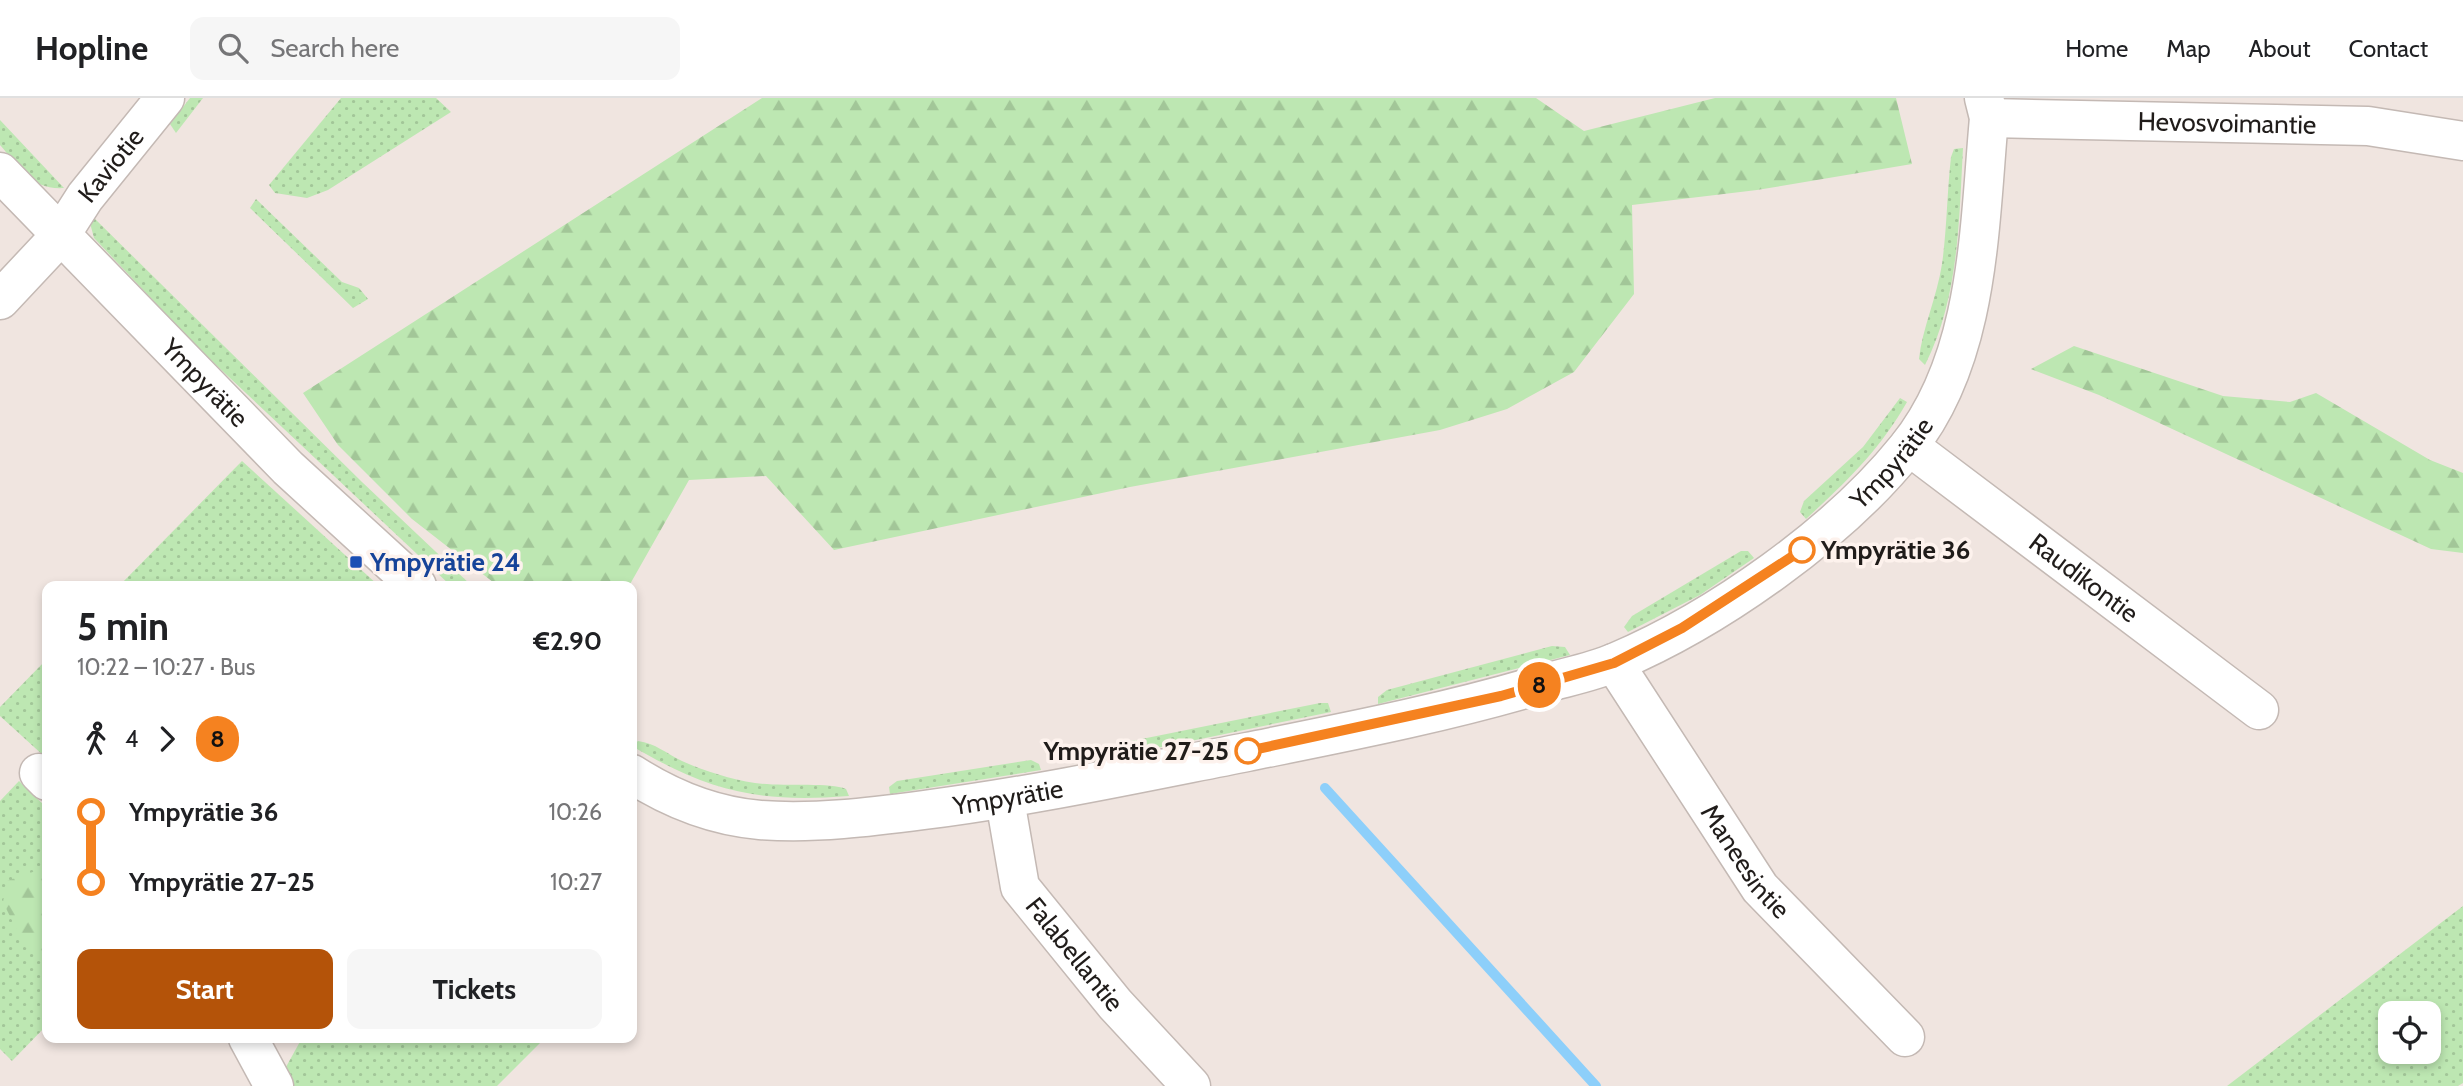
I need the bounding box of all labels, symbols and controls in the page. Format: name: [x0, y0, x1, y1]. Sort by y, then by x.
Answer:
search box: [190, 17, 680, 80]
text: Hopline: [35, 28, 148, 68]
icon: search: [214, 29, 252, 67]
text: Search here: [270, 32, 399, 64]
text: Home: [2065, 34, 2128, 63]
text: Map: [2166, 34, 2211, 63]
text: About: [2249, 34, 2311, 63]
text: Contact: [2349, 34, 2428, 63]
street label: Hevosvoimantie: [2137, 105, 2316, 141]
street label: Kaviotie: [71, 121, 150, 209]
street label: Ympyrätie: [154, 331, 255, 434]
street label: Ympyrätie: [1843, 412, 1940, 517]
street label: Raudikontie: [2023, 526, 2145, 629]
place label: Ympyrätie 36: [1820, 534, 1970, 566]
marker: Ympyrätie 36: [1789, 537, 1815, 563]
place label: Ympyrätie 24: [369, 546, 521, 578]
marker: Ympyrätie 24: [348, 554, 364, 570]
text: 5 min: [77, 603, 169, 650]
text: €2.90: [533, 625, 602, 657]
text: 10:22 – 10:27 · Bus: [77, 653, 255, 681]
line badge: 8: [1516, 662, 1562, 708]
text: 8: [1532, 670, 1546, 699]
icon: walk: [77, 720, 115, 758]
icon: forward: [148, 720, 186, 758]
text: 8: [210, 724, 225, 753]
text: 4: [125, 725, 138, 753]
place label: Ympyrätie 27-25: [1042, 735, 1229, 767]
marker: Ympyrätie 27-25: [1235, 738, 1261, 764]
street label: Ympyrätie: [950, 772, 1066, 822]
text: Ympyrätie 36: [129, 796, 278, 828]
text: 10:26: [549, 798, 602, 826]
street label: Maneesintie: [1694, 798, 1797, 925]
text: Ympyrätie 27-25: [129, 866, 315, 898]
text: 10:27: [550, 868, 602, 896]
street label: Falabellantie: [1019, 891, 1130, 1018]
button: Start: [77, 949, 333, 1029]
button: Tickets: [347, 949, 602, 1029]
map controls: [2378, 1001, 2441, 1064]
button: locate: [2378, 1001, 2441, 1064]

